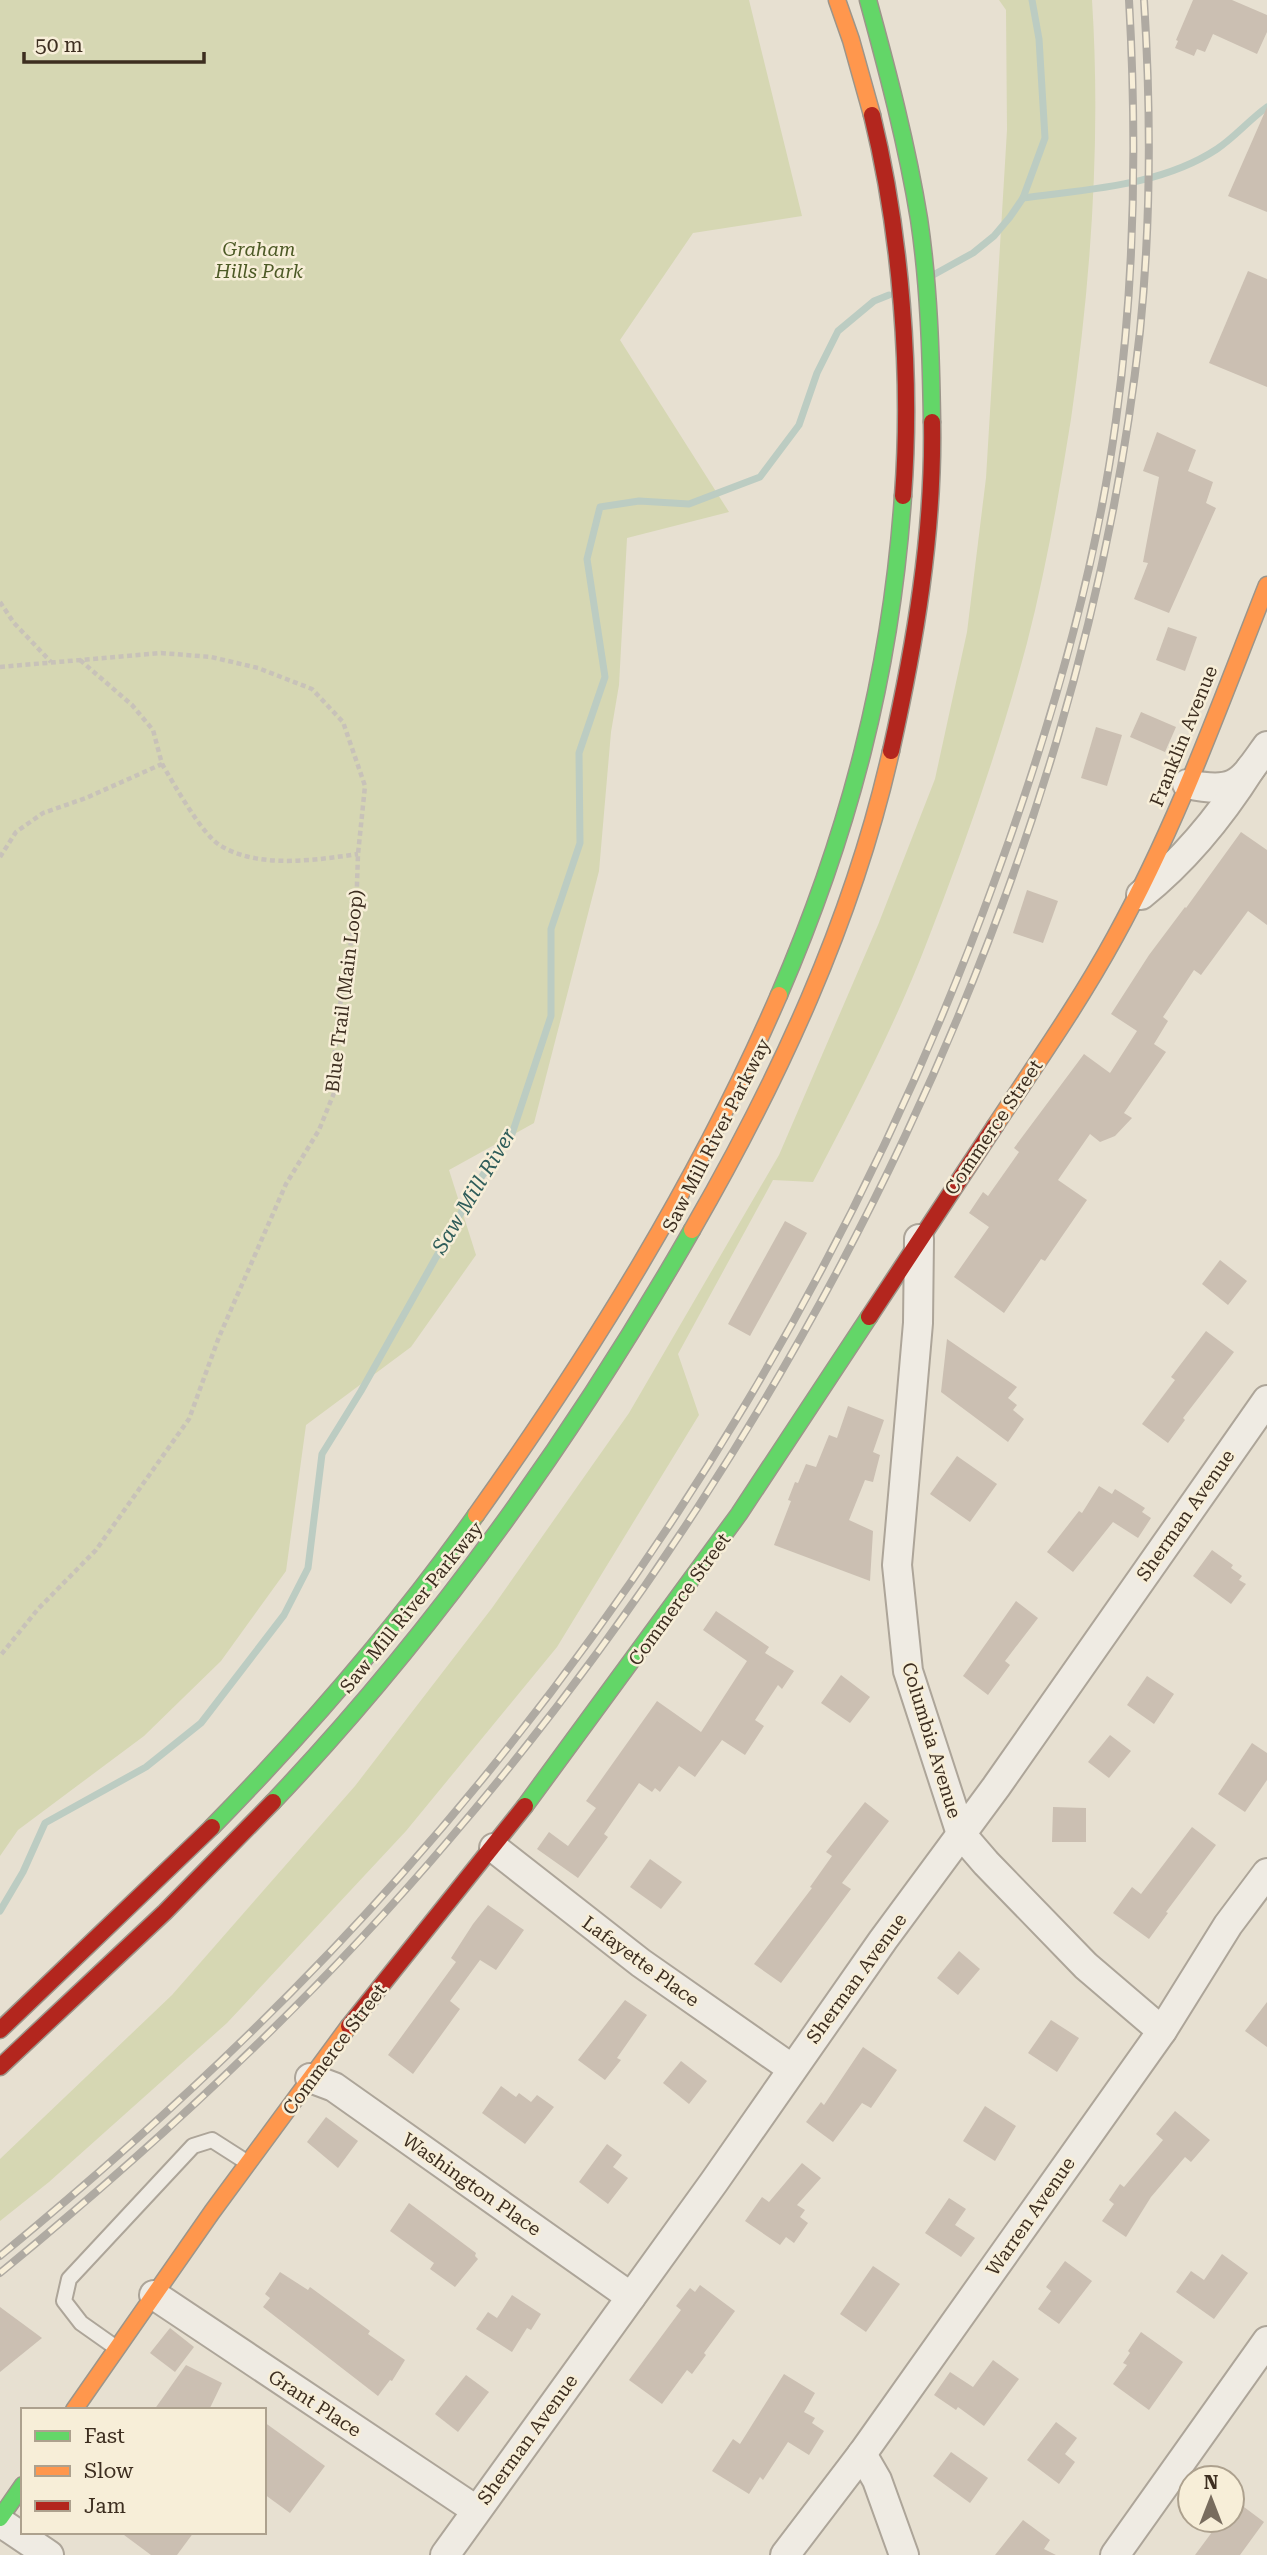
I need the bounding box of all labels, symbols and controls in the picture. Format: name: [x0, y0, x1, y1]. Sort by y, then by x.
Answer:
scale bar: [24, 21, 205, 65]
text: 50 m: [35, 33, 83, 57]
park label: Graham Hills Park: [214, 238, 304, 283]
street label: Franklin Avenue: [1145, 662, 1222, 810]
street label: Blue Trail (Main Loop): [321, 888, 368, 1094]
street label: Saw Mill River Parkway: [658, 1034, 776, 1236]
street label: Commerce Street: [940, 1055, 1047, 1199]
water label: Saw Mill River: [427, 1124, 521, 1259]
street label: Sherman Avenue: [1131, 1445, 1239, 1585]
street label: Saw Mill River Parkway: [335, 1516, 488, 1698]
street label: Commerce Street: [624, 1528, 735, 1670]
street label: Columbia Avenue: [897, 1659, 966, 1821]
street label: Sherman Avenue: [802, 1909, 911, 2048]
street label: Lafayette Place: [578, 1911, 704, 2012]
street label: Commerce Street: [278, 1979, 391, 2119]
street label: Washington Place: [398, 2128, 546, 2241]
street label: Warren Avenue: [981, 2152, 1080, 2280]
street label: Grant Place: [264, 2365, 365, 2442]
street label: Sherman Avenue: [473, 2370, 582, 2509]
legend: [21, 2408, 266, 2534]
text: Fast: [84, 2424, 125, 2448]
text: Slow: [84, 2459, 134, 2483]
north arrow: [1176, 2464, 1246, 2534]
text: N: [1204, 2471, 1219, 2494]
text: Jam: [84, 2494, 126, 2518]

